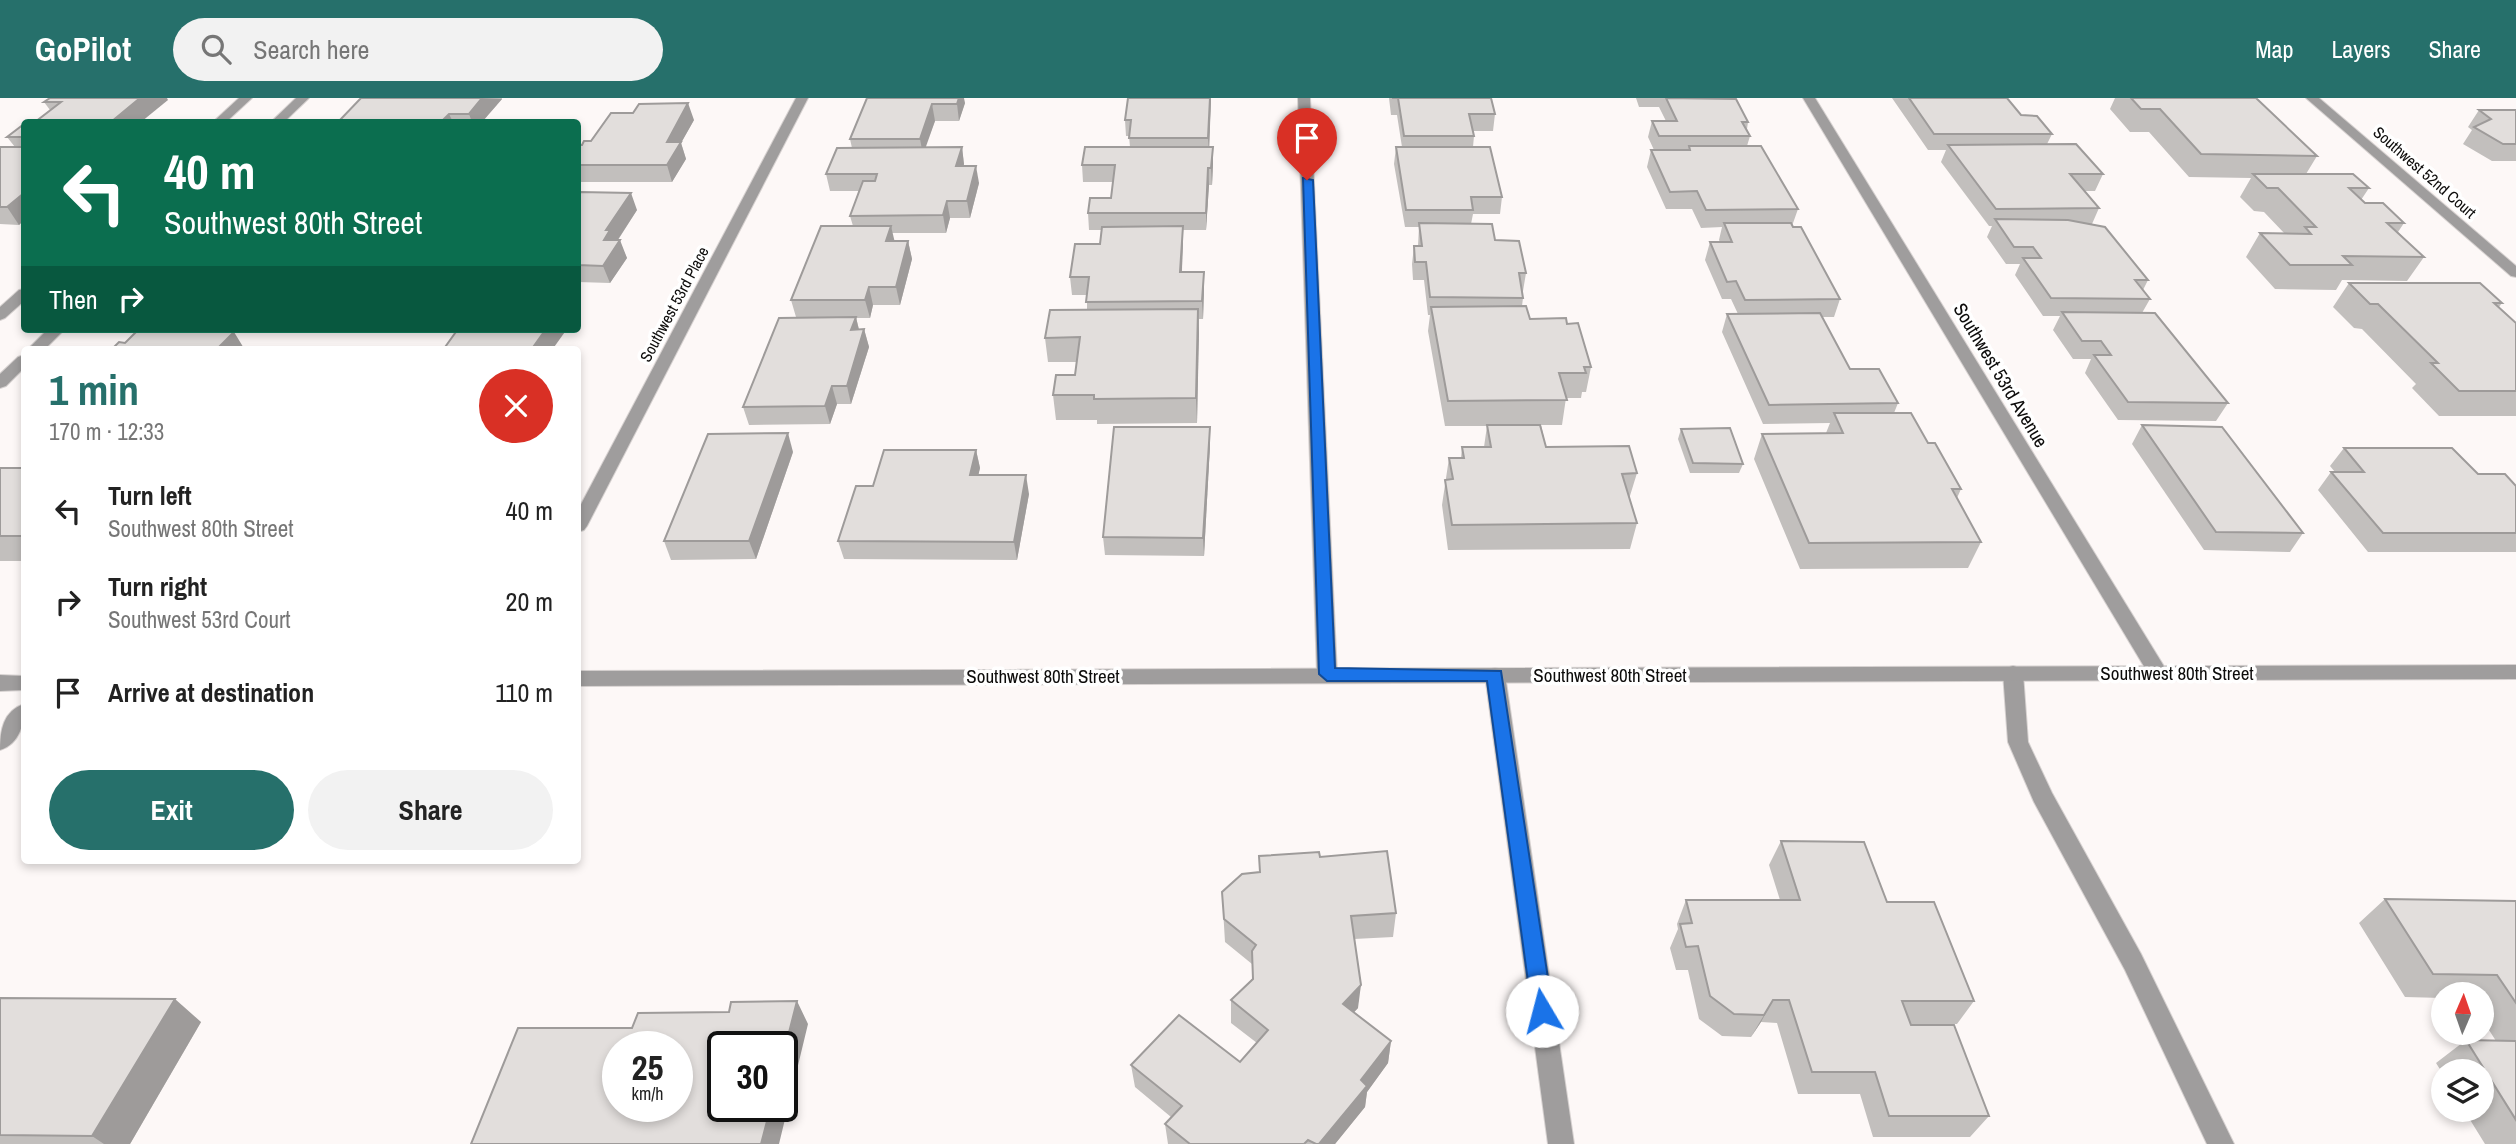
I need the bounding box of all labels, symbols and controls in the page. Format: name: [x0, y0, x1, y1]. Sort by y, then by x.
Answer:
search box: [173, 18, 663, 81]
text: GoPilot: [35, 27, 131, 71]
icon: search: [197, 30, 235, 68]
text: Search here: [253, 32, 369, 67]
text: Map: [2255, 33, 2293, 65]
text: Layers: [2331, 33, 2390, 65]
text: Share: [2428, 33, 2481, 65]
pin: [1277, 108, 1337, 180]
icon: arrive: [1288, 119, 1326, 157]
street label: Southwest 52nd Court: [2369, 121, 2481, 223]
text: 40 m: [164, 138, 256, 204]
icon: left: [49, 147, 140, 238]
text: Southwest 80th Street: [164, 201, 422, 244]
street label: Southwest 53rd Place: [634, 242, 714, 366]
icon: right: [112, 280, 150, 318]
text: Then: [49, 282, 98, 317]
street label: Southwest 53rd Avenue: [1948, 298, 2054, 452]
text: 1 min: [49, 362, 139, 418]
button: close: [479, 369, 553, 443]
text: 170 m · 12:33: [49, 416, 164, 447]
text: Turn left: [108, 478, 192, 513]
icon: left: [49, 492, 87, 530]
text: 40 m: [506, 493, 553, 528]
text: Southwest 80th Street: [108, 513, 294, 544]
text: Turn right: [108, 569, 207, 604]
icon: right: [49, 583, 87, 621]
text: 20 m: [506, 584, 553, 619]
text: Southwest 53rd Court: [108, 604, 290, 635]
street label: Southwest 80th Street: [2100, 660, 2254, 686]
street label: Southwest 80th Street: [1533, 662, 1687, 688]
street label: Southwest 80th Street: [966, 663, 1120, 689]
icon: arrive: [49, 674, 87, 712]
text: Arrive at destination: [108, 675, 314, 710]
text: 110 m: [495, 675, 553, 710]
button: Exit: [49, 770, 294, 850]
button: Share: [308, 770, 553, 850]
position arrow: [1505, 974, 1579, 1048]
north arrow: [2431, 982, 2494, 1045]
map controls: [2431, 982, 2494, 1122]
speed limit sign: 30: [707, 1031, 798, 1122]
text: 25: [632, 1044, 663, 1091]
button: layers: [2431, 1059, 2494, 1122]
text: km/h: [632, 1081, 664, 1106]

